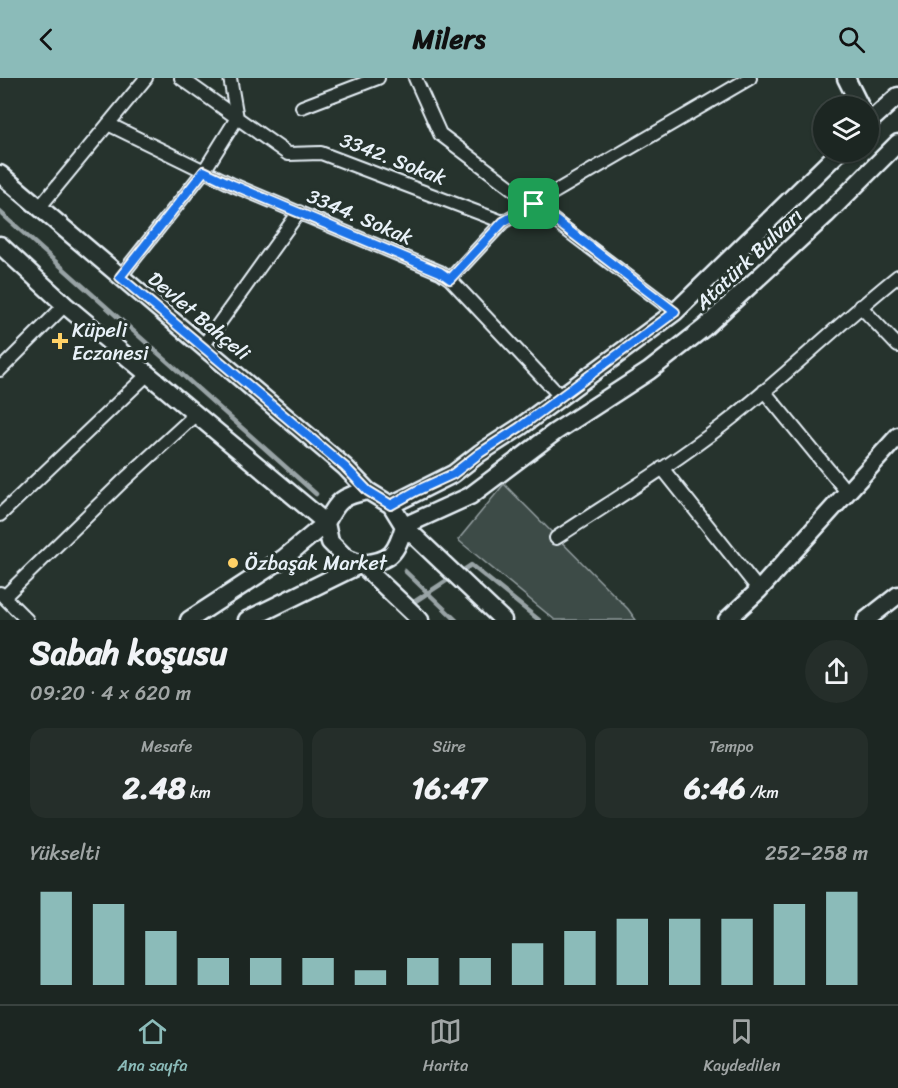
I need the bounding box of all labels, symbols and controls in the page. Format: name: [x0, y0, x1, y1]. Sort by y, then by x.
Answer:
text: Milers: [412, 15, 486, 63]
icon: back: [30, 23, 63, 56]
icon: search: [835, 23, 868, 56]
map controls: [813, 96, 879, 162]
button: layers: [813, 96, 879, 162]
street label: 3342. Sokak: [335, 123, 452, 195]
pin: [508, 178, 559, 229]
street label: 3344. Sokak: [302, 179, 419, 255]
icon: arrive: [517, 187, 550, 220]
street label: Atatürk Bulvarı: [686, 199, 811, 319]
street label: Devlet Bahçeli: [140, 262, 259, 371]
place label: Küpeli Eczanesi: [72, 313, 149, 371]
marker: Küpeli Eczanesi: [53, 334, 67, 348]
place label: Özbaşak Market: [245, 546, 388, 581]
marker: Özbaşak Market: [226, 556, 240, 570]
text: Sabah koşusu: [30, 624, 227, 682]
button: share: [805, 640, 868, 703]
text: 09:20 · 4 × 620 m: [30, 676, 191, 711]
text: Mesafe: [141, 732, 192, 761]
text: Süre: [432, 732, 466, 761]
text: Tempo: [709, 732, 754, 761]
text: 2.48: [123, 761, 186, 815]
text: 16:47: [412, 761, 486, 815]
text: 6:46: [684, 761, 746, 815]
text: km: [186, 778, 211, 807]
text: /km: [746, 778, 779, 807]
text: Yükselti: [30, 836, 100, 871]
text: 252–258 m: [765, 836, 868, 871]
tab: Ana sayfa: [118, 1015, 188, 1080]
tab: Harita: [423, 1015, 468, 1080]
tab: Kaydedilen: [703, 1015, 780, 1080]

